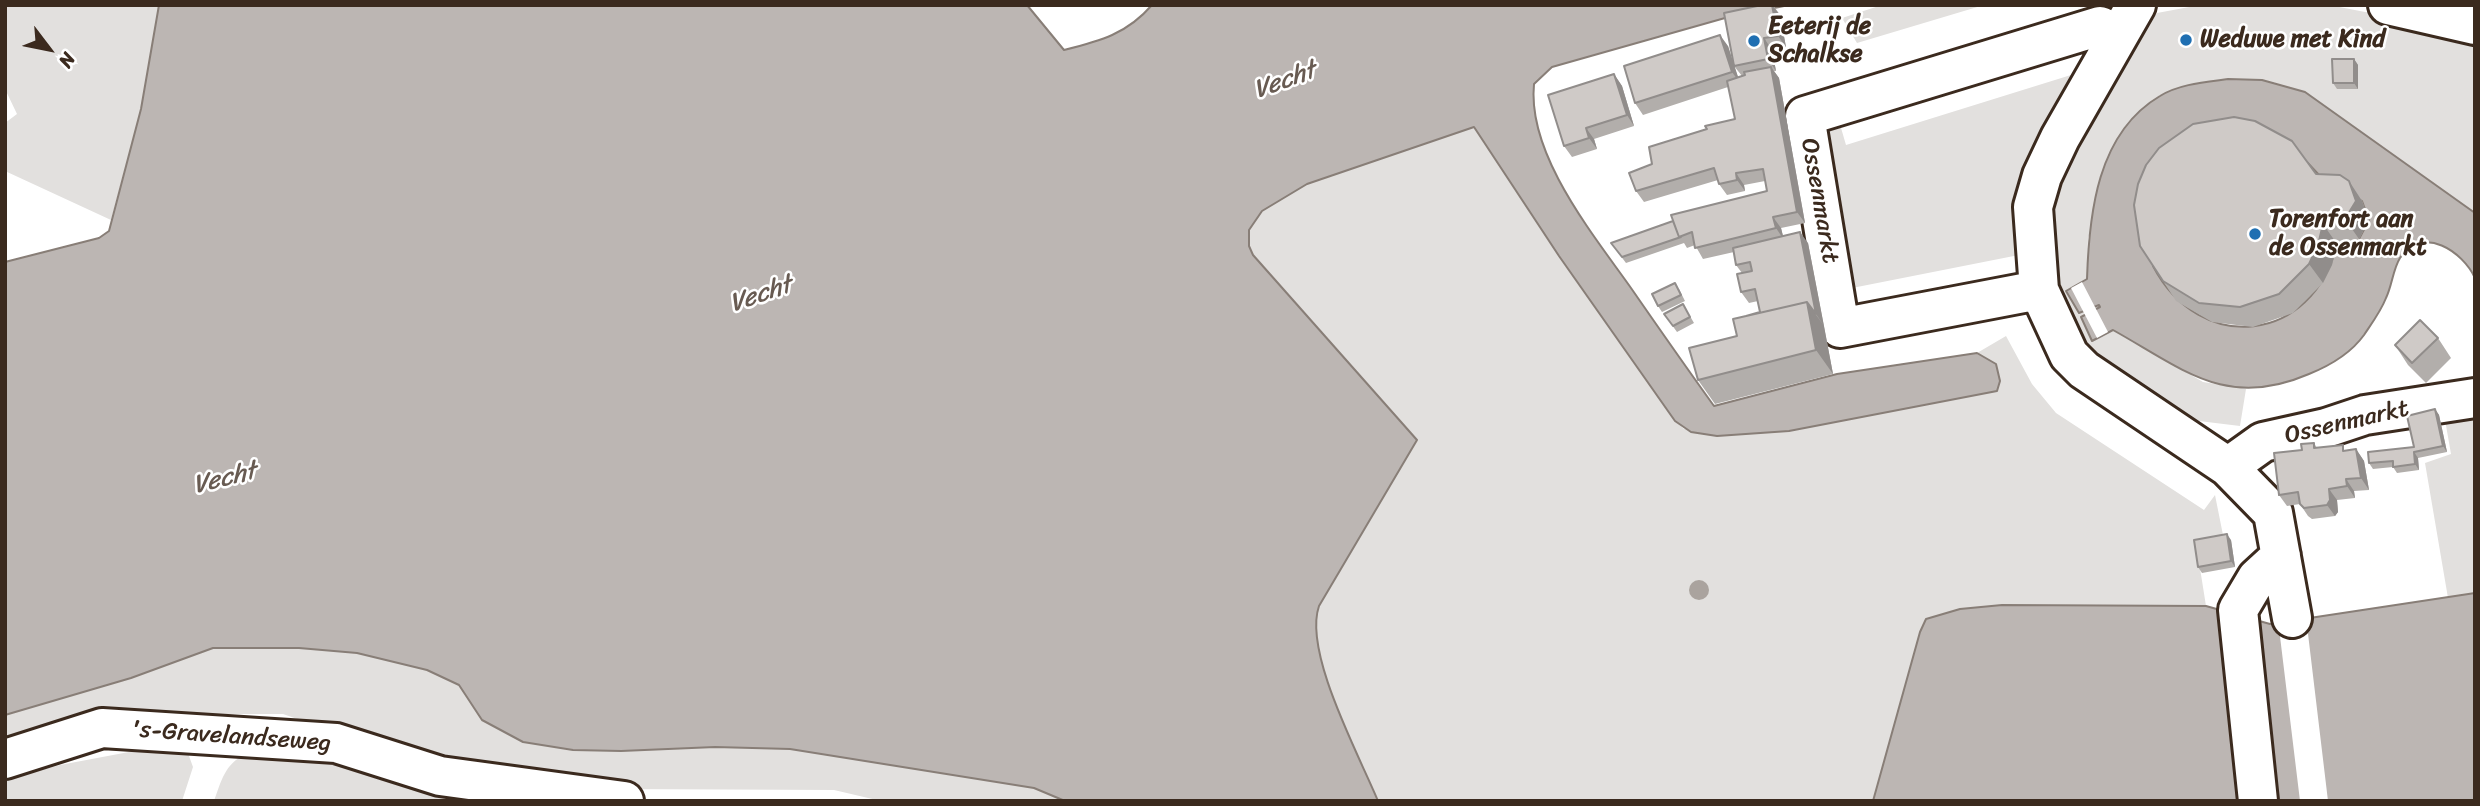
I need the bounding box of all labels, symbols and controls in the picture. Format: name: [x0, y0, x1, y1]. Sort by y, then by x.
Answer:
place label: Eeterij de Schalkse: [1768, 13, 1871, 69]
north arrow: [14, 14, 84, 84]
place label: Weduwe met Kind: [2200, 26, 2385, 54]
marker: Weduwe met Kind: [2178, 32, 2194, 48]
marker: Eeterij de Schalkse: [1746, 33, 1762, 49]
text: N: [50, 46, 85, 75]
water label: Vecht: [1250, 55, 1320, 107]
street label: Ossenmarkt: [1794, 136, 1844, 266]
place label: Torenfort aan de Ossenmarkt: [2269, 206, 2427, 262]
marker: Torenfort aan de Ossenmarkt: [2247, 226, 2263, 242]
water label: Vecht: [726, 270, 796, 320]
street label: Ossenmarkt: [2282, 395, 2412, 451]
water label: Vecht: [190, 456, 260, 502]
street label: 's-Gravelandseweg: [130, 716, 332, 758]

